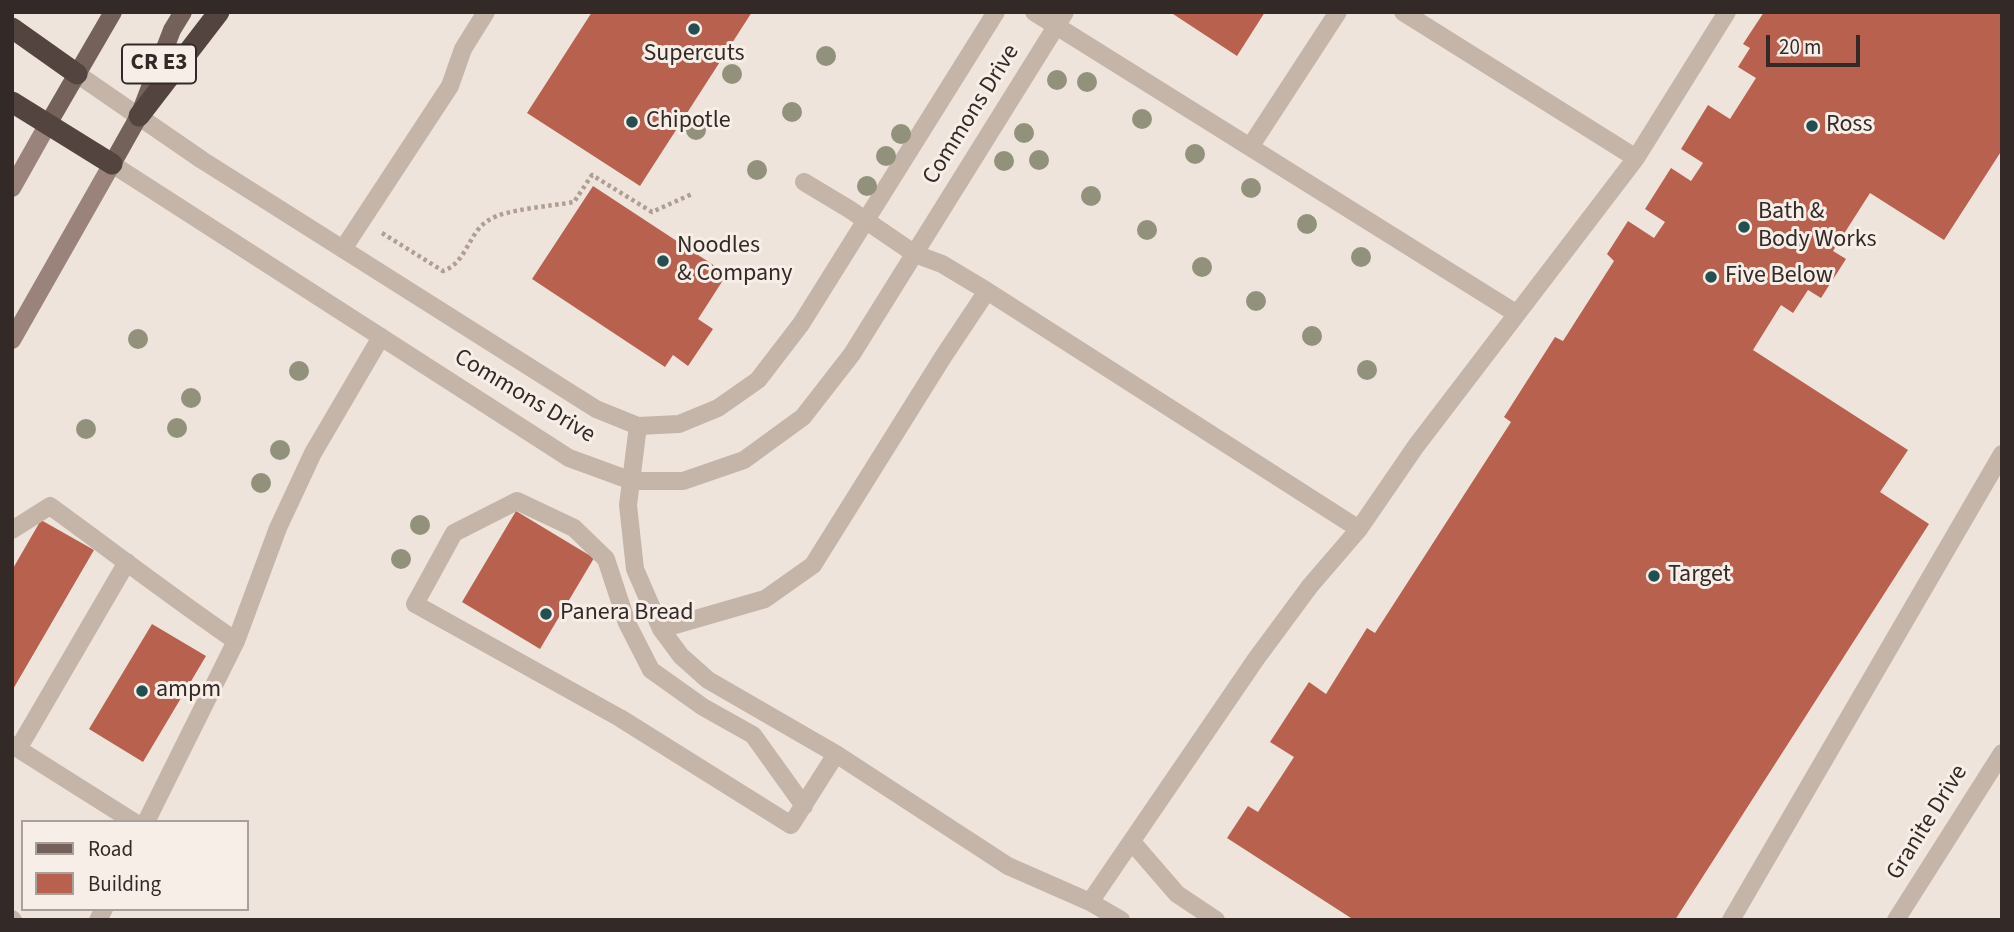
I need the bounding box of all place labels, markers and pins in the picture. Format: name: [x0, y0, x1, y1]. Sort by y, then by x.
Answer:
marker: Supercuts: [686, 21, 702, 37]
place label: Supercuts: [643, 41, 745, 69]
place label: Chipotle: [646, 108, 731, 136]
place label: Ross: [1826, 112, 1872, 140]
marker: Chipotle: [624, 114, 640, 130]
marker: Ross: [1804, 118, 1820, 134]
place label: Bath & Body Works: [1758, 199, 1877, 255]
marker: Bath & Body Works: [1736, 219, 1752, 235]
place label: Noodles & Company: [677, 233, 792, 289]
marker: Noodles & Company: [655, 253, 671, 269]
place label: Five Below: [1725, 263, 1833, 291]
marker: Five Below: [1703, 269, 1719, 285]
place label: Target: [1668, 562, 1731, 590]
marker: Target: [1646, 568, 1662, 584]
place label: Panera Bread: [560, 600, 694, 628]
marker: Panera Bread: [538, 606, 554, 622]
place label: ampm: [156, 677, 221, 705]
marker: ampm: [134, 683, 150, 699]

